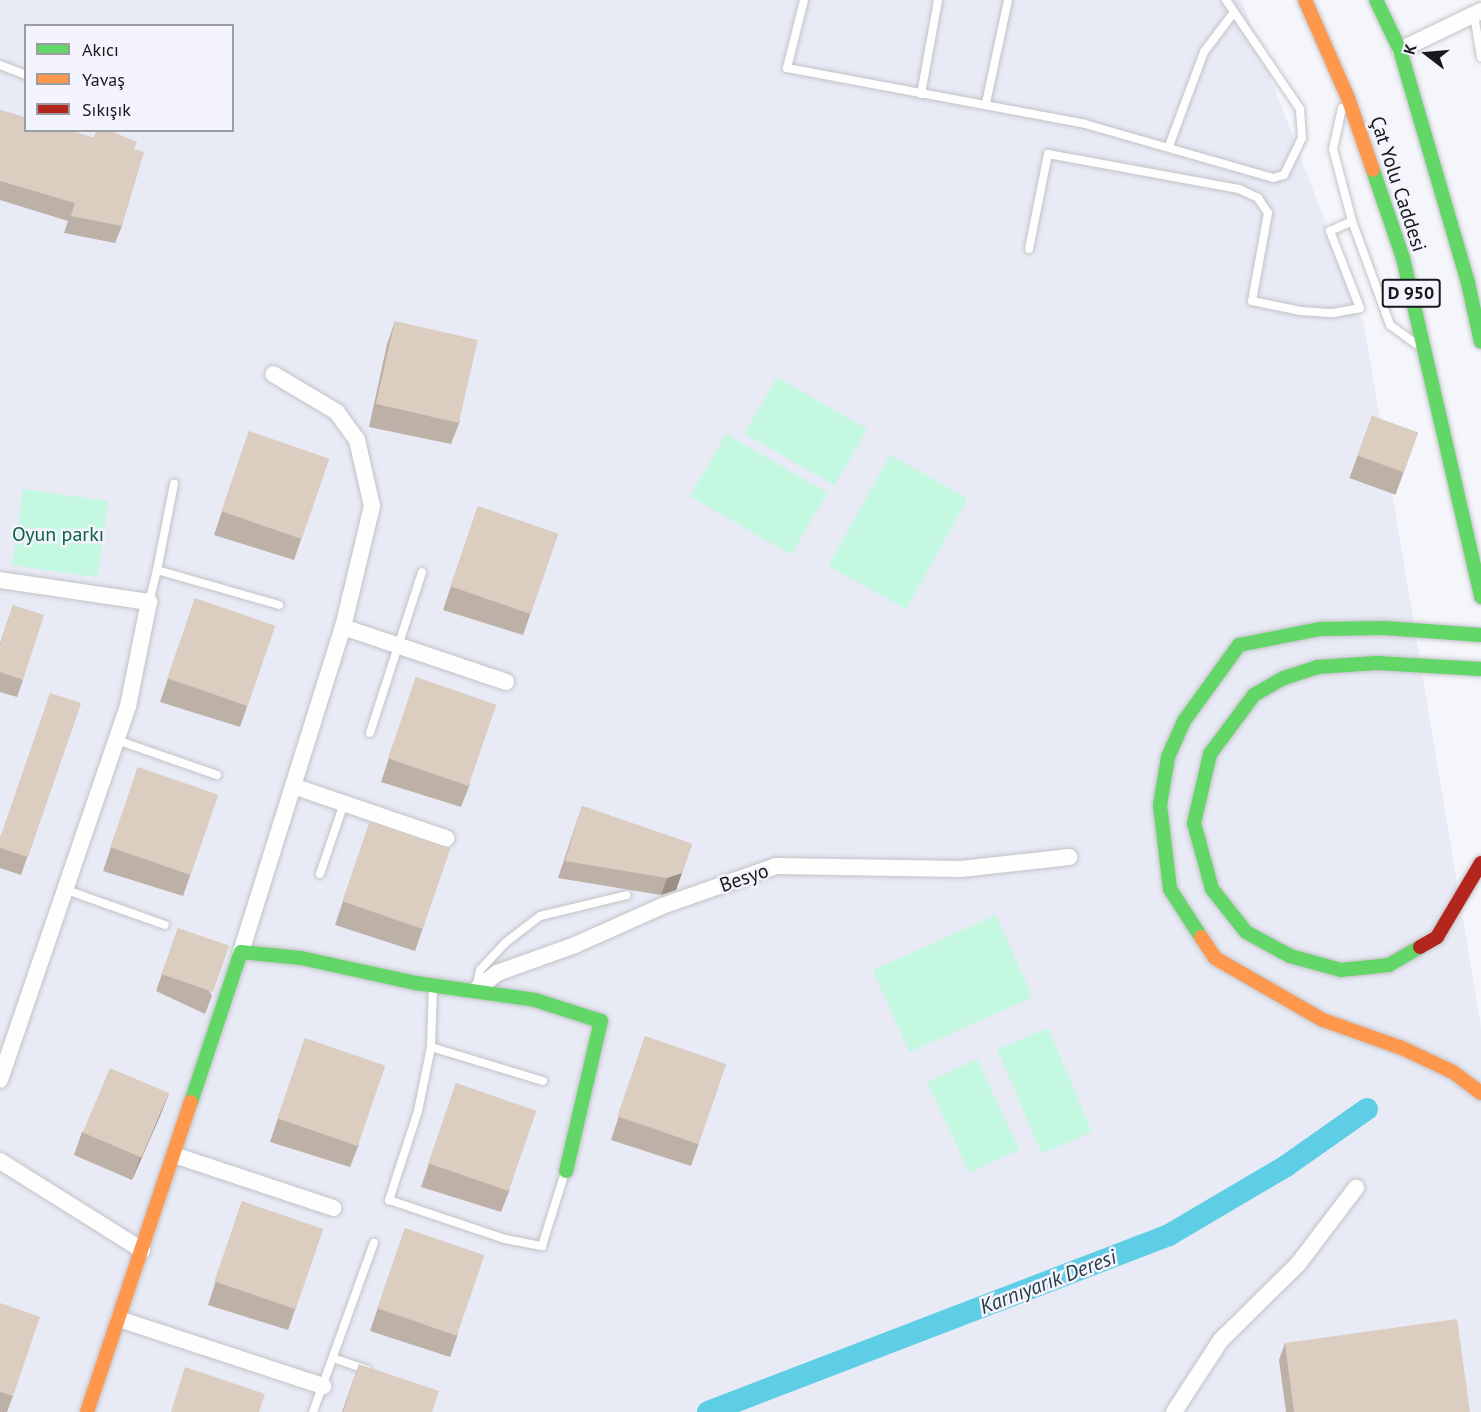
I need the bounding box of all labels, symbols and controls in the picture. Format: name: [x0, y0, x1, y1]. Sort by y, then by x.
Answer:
legend: [24, 24, 234, 132]
north arrow: [1397, 24, 1457, 84]
text: Akıcı: [82, 38, 119, 61]
text: K: [1399, 42, 1421, 57]
text: Yavaş: [82, 68, 125, 91]
text: Sıkışık: [82, 98, 131, 121]
street label: Çat Yolu Caddesi: [1365, 113, 1431, 255]
road number: D 950: [1381, 278, 1441, 308]
park label: Oyun parkı: [12, 522, 104, 546]
street label: Besyo: [716, 859, 772, 897]
water label: Karnıyarık Deresi: [976, 1244, 1120, 1320]

